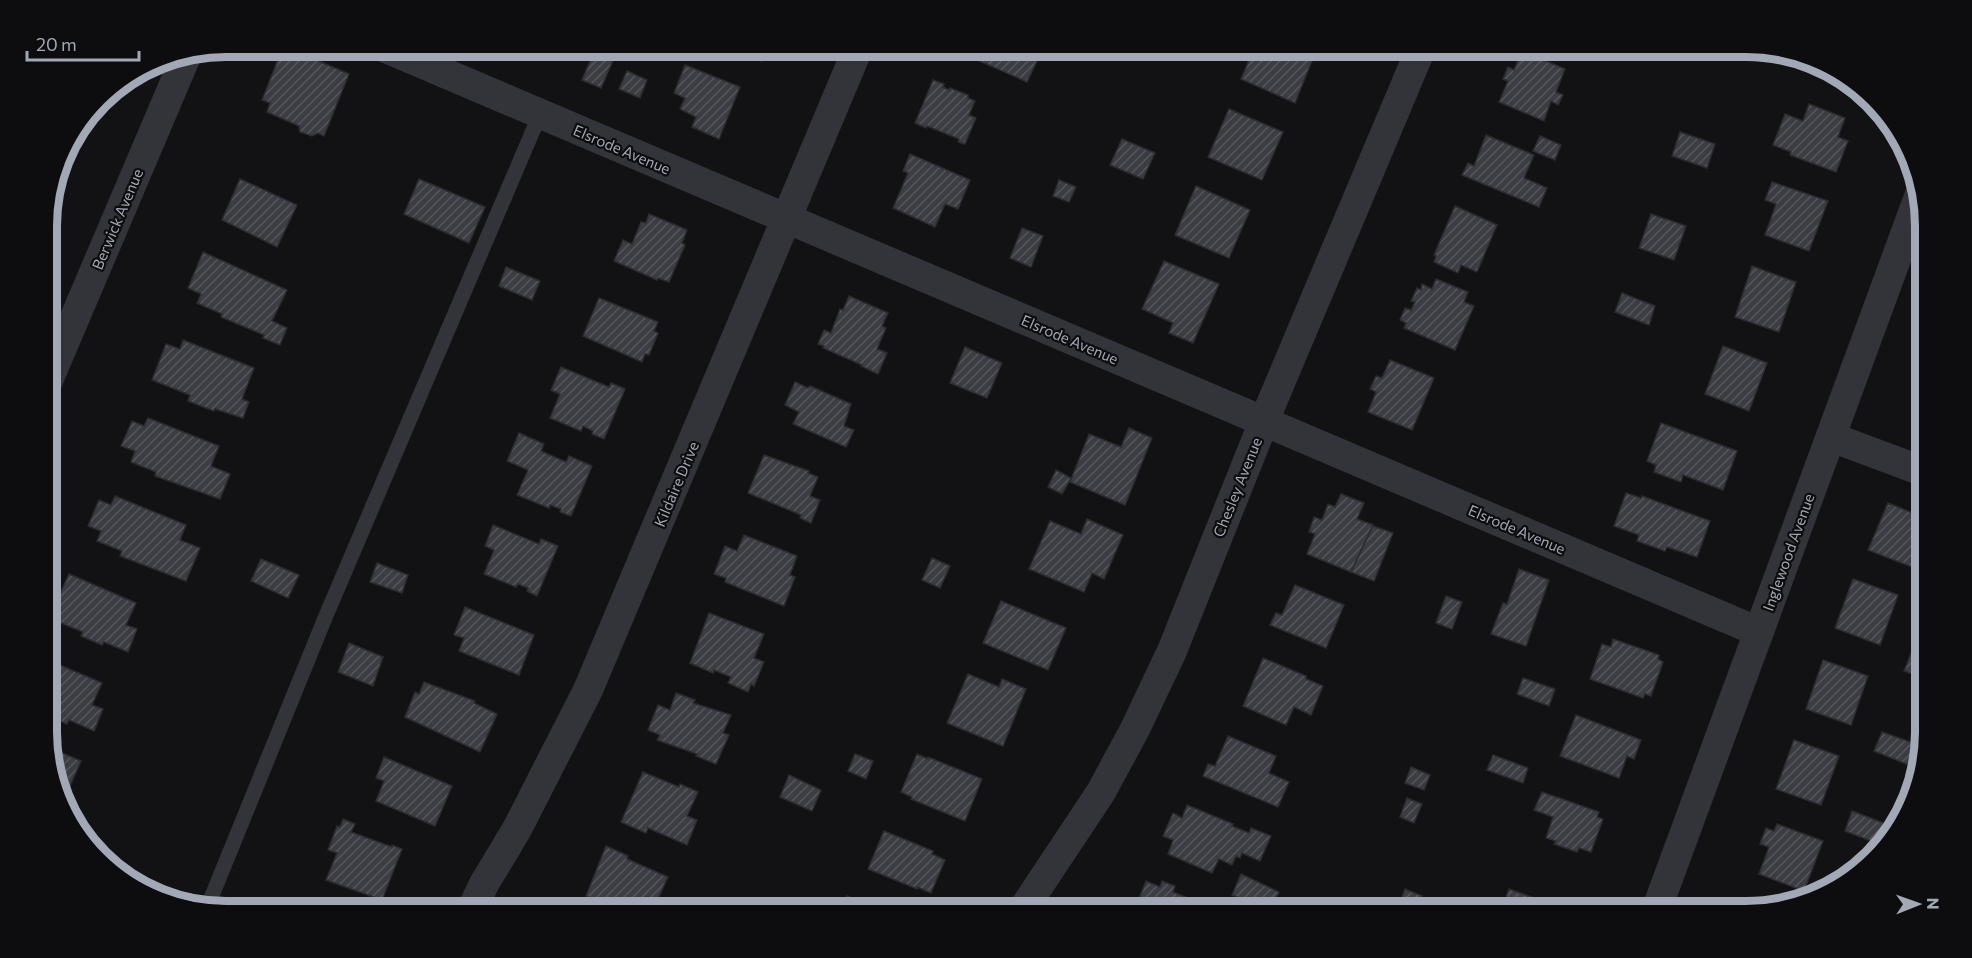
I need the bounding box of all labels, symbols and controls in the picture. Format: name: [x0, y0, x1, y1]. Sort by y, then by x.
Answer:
scale bar: [27, 24, 140, 62]
text: 20 m: [36, 33, 77, 55]
street label: Elsrode Avenue: [571, 120, 673, 178]
street label: Berwick Avenue: [88, 166, 146, 272]
street label: Elsrode Avenue: [1019, 310, 1121, 368]
street label: Chesley Avenue: [1209, 435, 1265, 539]
street label: Kildaire Drive: [650, 439, 702, 529]
street label: Inglewood Avenue: [1758, 491, 1818, 613]
street label: Elsrode Avenue: [1466, 500, 1568, 558]
north arrow: [1888, 874, 1948, 934]
text: N: [1924, 898, 1943, 910]

